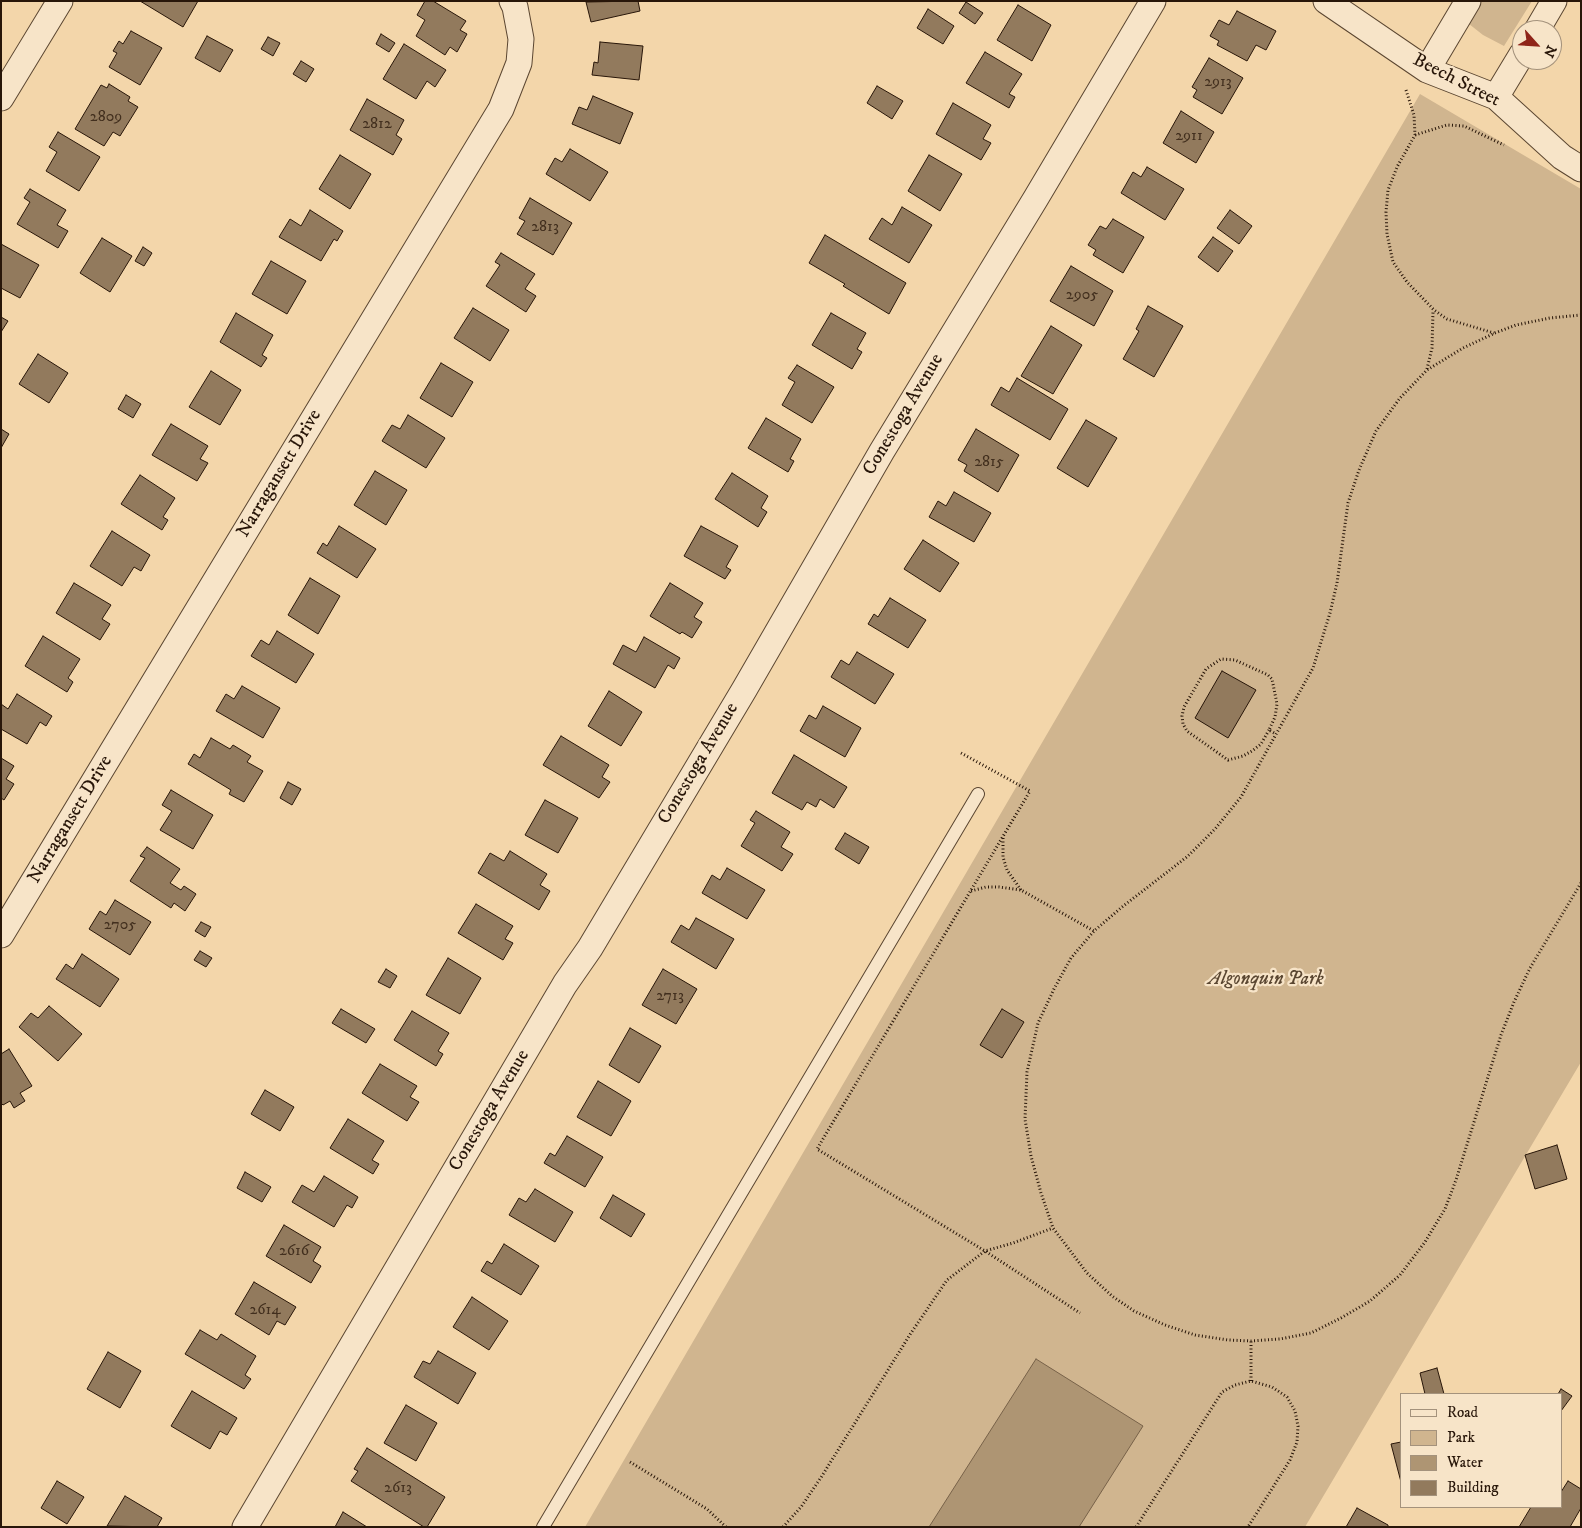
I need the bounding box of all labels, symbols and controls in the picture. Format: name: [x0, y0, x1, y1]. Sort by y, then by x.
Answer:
north arrow: [1512, 20, 1562, 70]
text: N: [1539, 42, 1560, 60]
street label: Beech Street: [1409, 49, 1503, 113]
house number: 2913: [1204, 73, 1232, 93]
house number: 2809: [90, 108, 122, 128]
house number: 2812: [362, 115, 392, 135]
house number: 2911: [1175, 127, 1203, 147]
house number: 2813: [531, 218, 559, 238]
house number: 2905: [1066, 286, 1098, 306]
street label: Conestoga Avenue: [859, 350, 949, 480]
street label: Narragansett Drive: [233, 406, 327, 542]
house number: 2815: [974, 453, 1004, 473]
street label: Conestoga Avenue: [654, 699, 744, 829]
street label: Narragansett Drive: [24, 752, 118, 888]
house number: 2705: [104, 916, 136, 936]
park label: Algonquin Park: [1208, 969, 1324, 991]
house number: 2713: [656, 987, 684, 1007]
street label: Conestoga Avenue: [445, 1046, 535, 1176]
house number: 2616: [279, 1242, 309, 1262]
house number: 2614: [249, 1301, 281, 1321]
legend: [1400, 1393, 1562, 1508]
text: Road: [1447, 1403, 1478, 1422]
text: Park: [1447, 1428, 1475, 1447]
text: Water: [1447, 1453, 1483, 1472]
text: Building: [1447, 1478, 1499, 1497]
house number: 2613: [384, 1479, 412, 1499]

